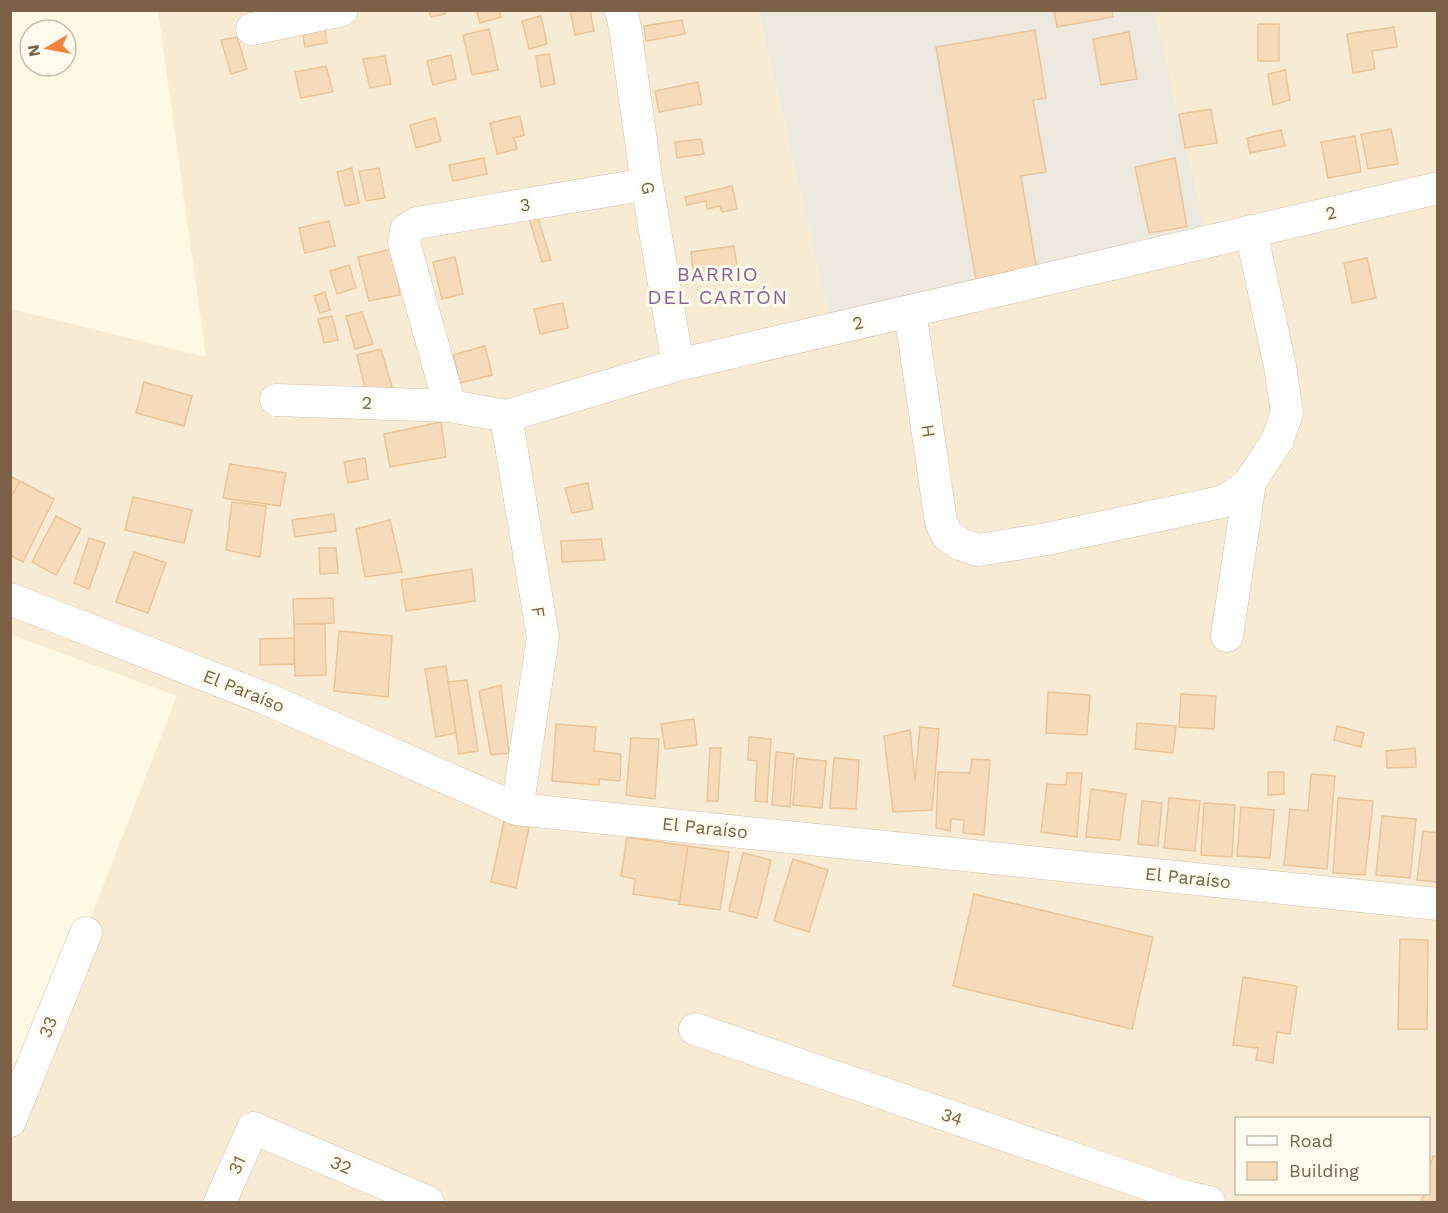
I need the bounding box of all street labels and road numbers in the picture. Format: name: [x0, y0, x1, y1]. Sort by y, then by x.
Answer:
street label: G: [637, 180, 660, 196]
street label: 3: [518, 193, 532, 216]
street label: 2: [1323, 201, 1338, 224]
street label: 2: [850, 311, 865, 334]
street label: 2: [361, 392, 373, 413]
street label: H: [917, 423, 940, 439]
street label: F: [527, 605, 550, 619]
street label: El Paraíso: [200, 665, 288, 716]
street label: El Paraíso: [661, 813, 749, 842]
street label: El Paraíso: [1144, 863, 1232, 892]
street label: 33: [34, 1013, 61, 1040]
street label: 34: [939, 1103, 966, 1130]
street label: 32: [327, 1151, 355, 1178]
street label: 31: [223, 1153, 250, 1177]

